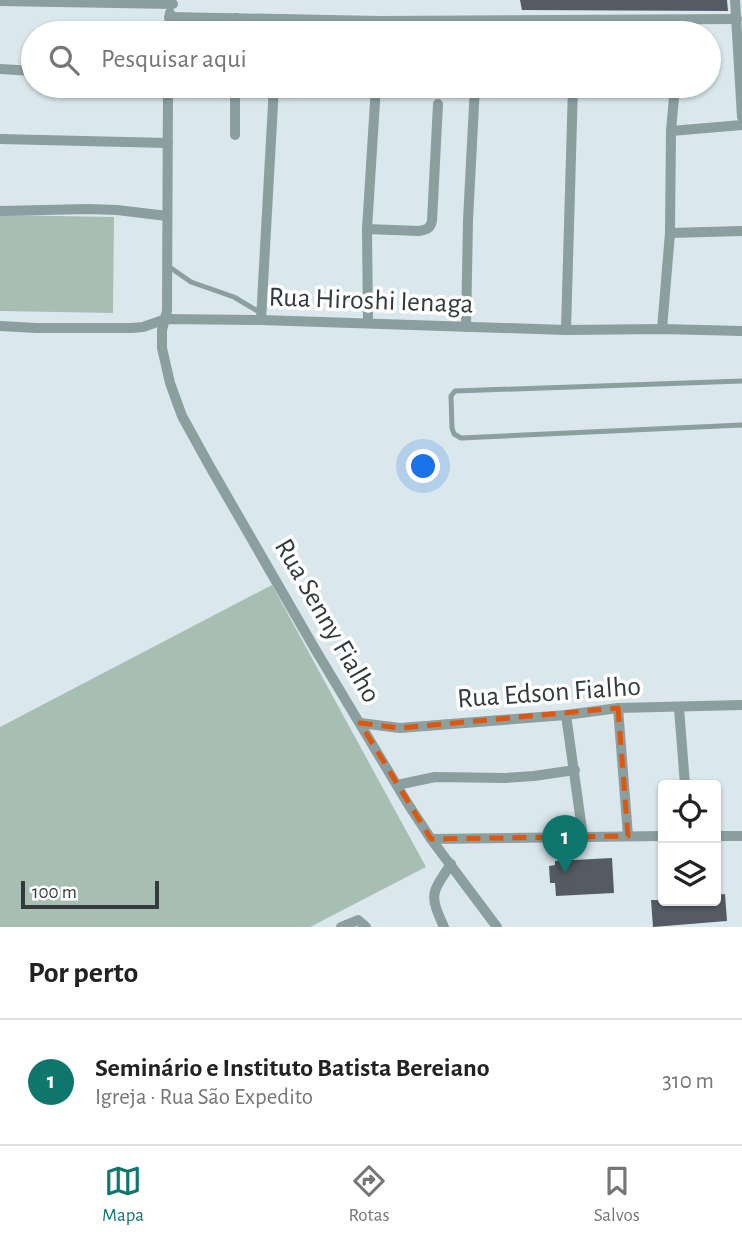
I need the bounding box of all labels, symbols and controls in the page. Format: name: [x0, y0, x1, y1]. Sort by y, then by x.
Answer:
search box: [21, 21, 721, 98]
icon: search: [45, 41, 83, 79]
text: Pesquisar aqui: [101, 46, 247, 72]
street label: Rua Hiroshi Ienaga: [268, 283, 474, 319]
your location: [406, 449, 440, 483]
street label: Rua Senny Fialho: [269, 534, 385, 708]
street label: Rua Edson Fialho: [456, 673, 642, 713]
map controls: [658, 780, 721, 906]
button: locate: [658, 780, 721, 843]
pin: 1: [542, 815, 588, 873]
button: layers: [658, 843, 721, 906]
scale bar: [21, 878, 159, 910]
text: 100 m: [32, 883, 77, 902]
text: Por perto: [28, 958, 138, 988]
text: Seminário e Instituto Batista Bereiano: [95, 1055, 490, 1081]
text: 1: [47, 1070, 55, 1093]
text: 310 m: [662, 1070, 714, 1093]
text: Igreja · Rua São Expedito: [95, 1086, 313, 1109]
tab: Mapa: [102, 1162, 144, 1227]
tab: Rotas: [348, 1162, 389, 1227]
tab: Salvos: [594, 1162, 640, 1227]

